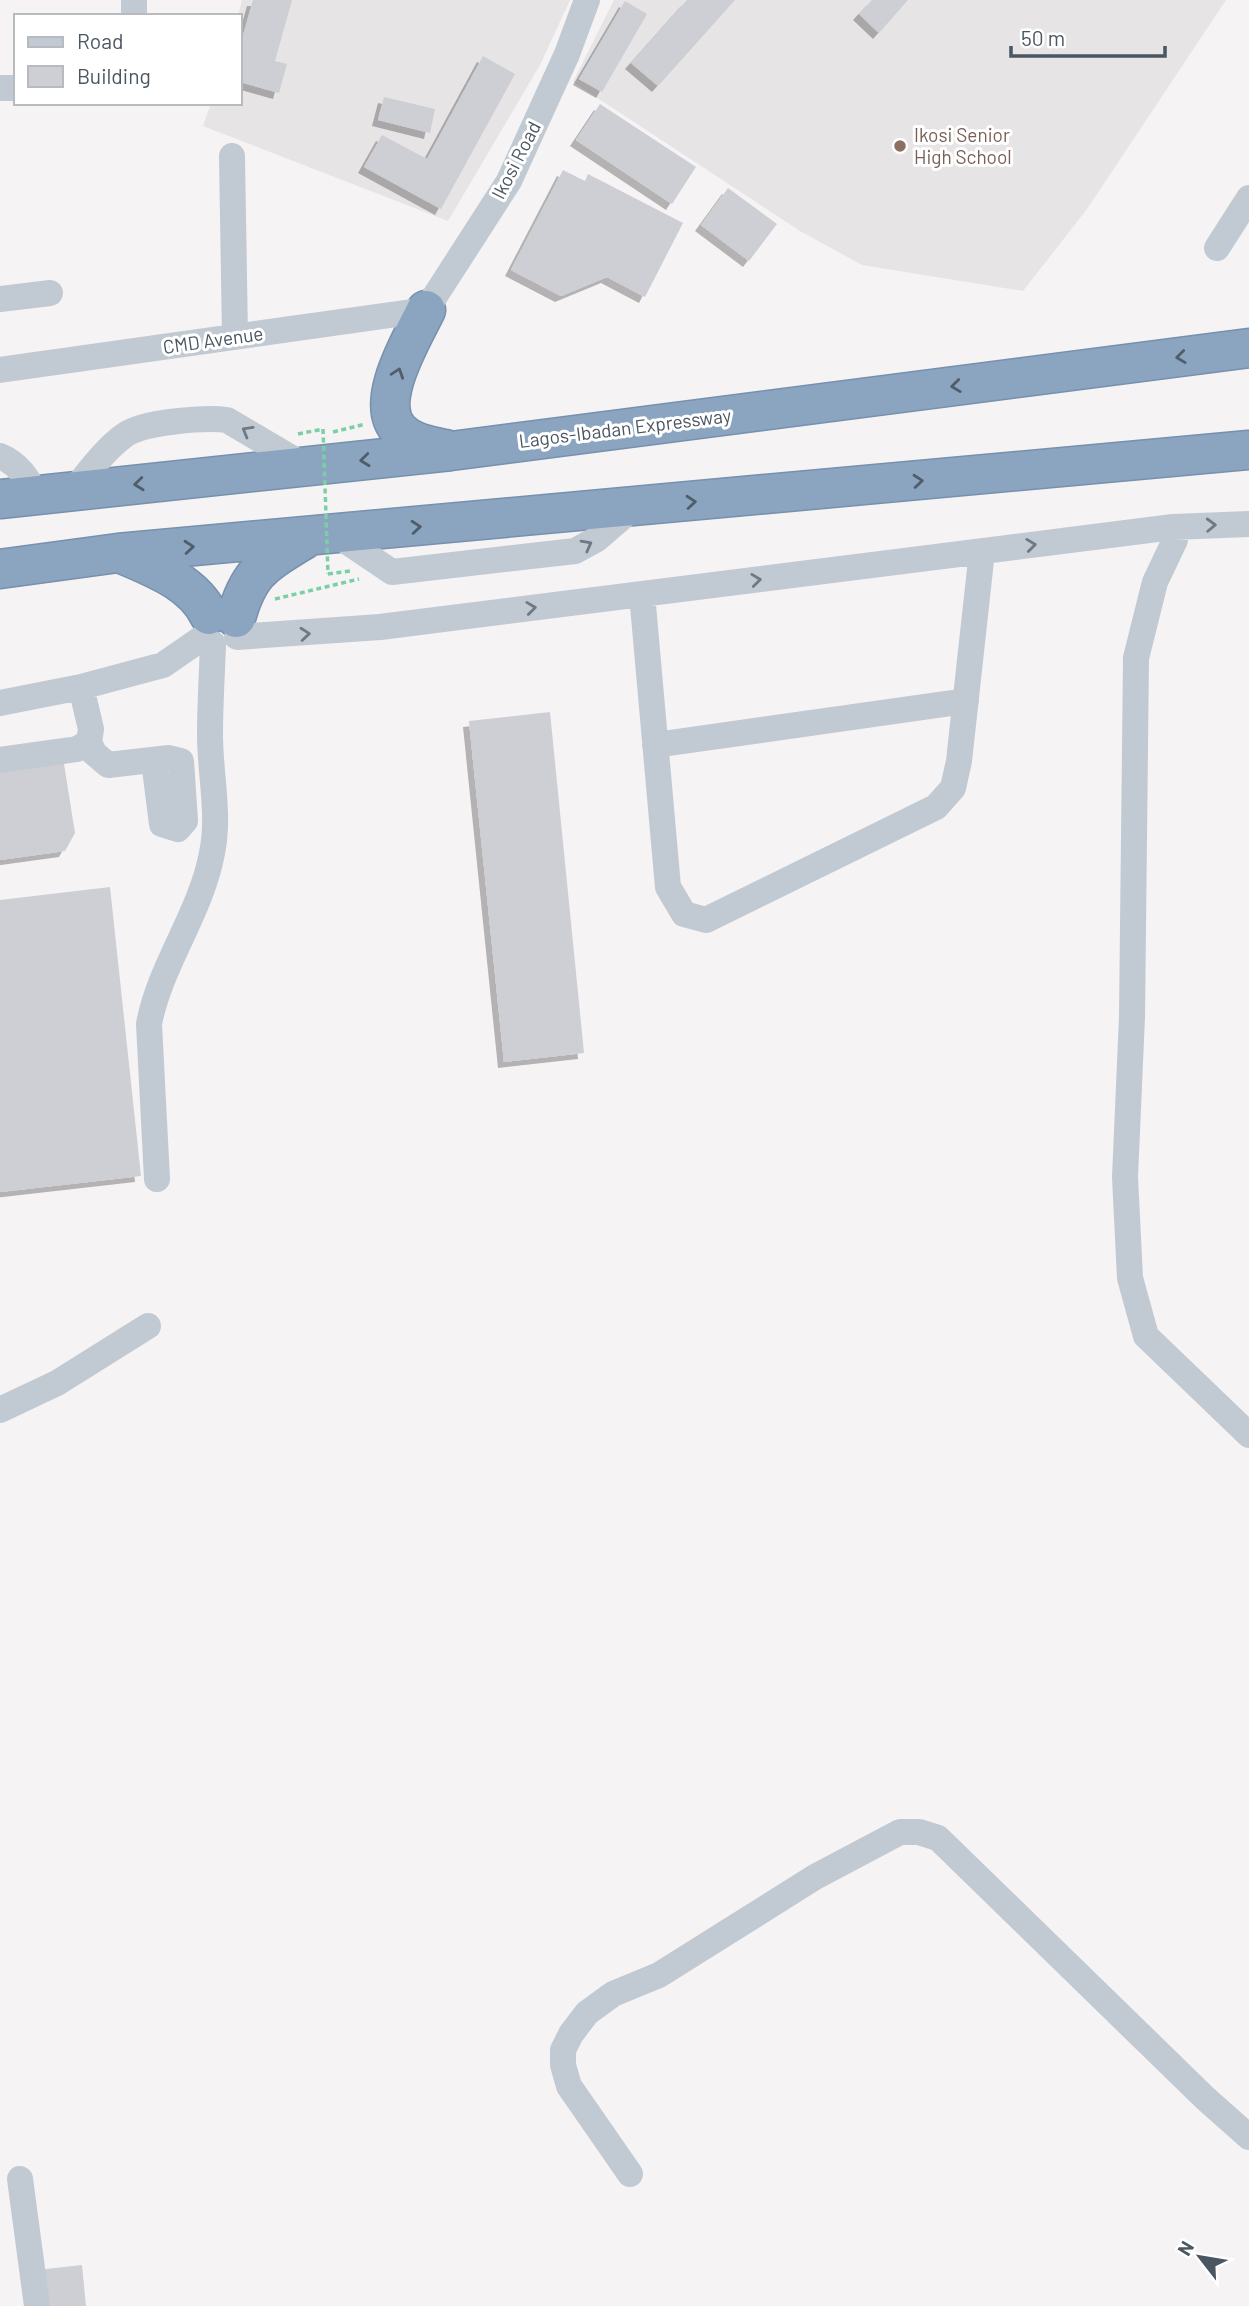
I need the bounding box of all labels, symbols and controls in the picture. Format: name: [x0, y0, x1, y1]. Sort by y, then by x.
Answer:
legend: [14, 14, 242, 105]
scale bar: [1011, 14, 1165, 58]
text: 50 m: [1021, 25, 1065, 50]
text: Road: [77, 28, 123, 53]
text: Building: [77, 63, 151, 88]
street label: Ikosi Road: [486, 117, 545, 203]
place label: Ikosi Senior High School: [914, 123, 1012, 168]
marker: Ikosi Senior High School: [892, 138, 908, 154]
street label: CMD Avenue: [161, 321, 265, 358]
one-way arrow: [1175, 349, 1187, 364]
one-way arrow: [389, 368, 404, 380]
one-way arrow: [950, 378, 961, 393]
street label: Lagos-Ibadan Expressway: [517, 403, 733, 452]
one-way arrow: [241, 426, 254, 439]
one-way arrow: [359, 452, 371, 467]
one-way arrow: [912, 473, 924, 488]
one-way arrow: [133, 476, 144, 491]
one-way arrow: [686, 495, 697, 510]
one-way arrow: [1206, 518, 1217, 533]
one-way arrow: [411, 520, 422, 535]
one-way arrow: [1025, 537, 1037, 552]
one-way arrow: [580, 539, 592, 553]
one-way arrow: [184, 540, 195, 555]
one-way arrow: [751, 572, 762, 587]
one-way arrow: [525, 601, 537, 616]
one-way arrow: [299, 627, 310, 642]
north arrow: [1165, 2222, 1235, 2292]
text: N: [1172, 2237, 1198, 2259]

